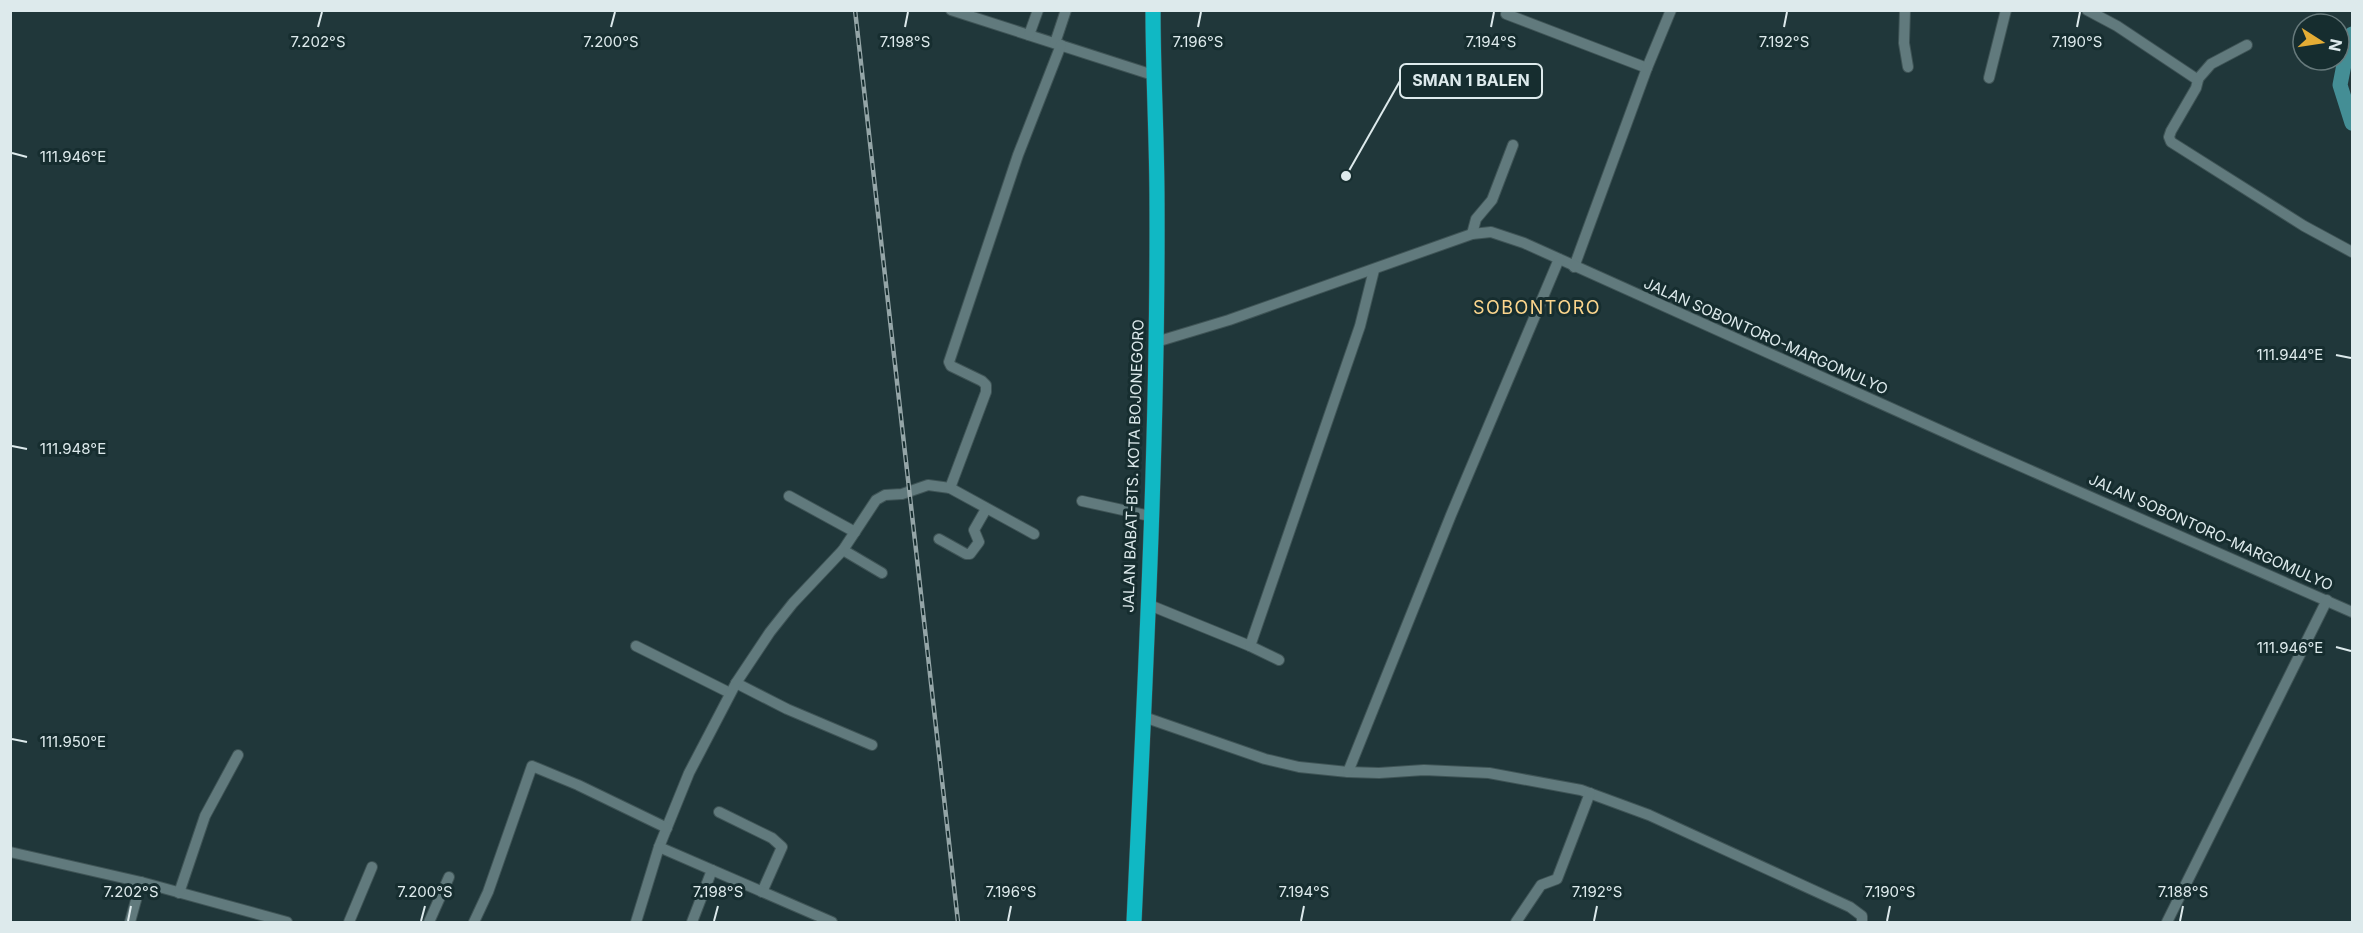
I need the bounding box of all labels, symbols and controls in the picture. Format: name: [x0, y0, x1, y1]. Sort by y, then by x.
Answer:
north arrow: [2291, 12, 2351, 72]
text: 7.202°S: [290, 32, 346, 51]
text: 7.200°S: [583, 32, 639, 51]
text: 7.198°S: [880, 32, 930, 51]
text: 7.196°S: [1173, 32, 1223, 51]
text: 7.194°S: [1466, 32, 1516, 51]
text: 7.192°S: [1759, 32, 1809, 51]
text: 7.190°S: [2052, 32, 2102, 51]
text: N: [2325, 37, 2347, 53]
callout: SMAN 1 BALEN: [1400, 64, 1542, 98]
text: SMAN 1 BALEN: [1412, 70, 1530, 90]
text: 111.946°E: [40, 147, 106, 166]
street label: JALAN SOBONTORO-MARGOMULYO: [1641, 273, 1891, 399]
district label: SOBONTORO: [1473, 297, 1601, 318]
street label: JALAN BABAT-BTS. KOTA BOJONEGORO: [1118, 319, 1148, 613]
text: 111.944°E: [2257, 345, 2323, 364]
text: 111.948°E: [40, 439, 106, 458]
street label: JALAN SOBONTORO-MARGOMULYO: [2086, 469, 2336, 595]
text: 111.946°E: [2257, 638, 2323, 657]
text: 111.950°E: [40, 732, 106, 751]
text: 7.202°S: [103, 882, 159, 901]
text: 7.200°S: [397, 882, 453, 901]
text: 7.198°S: [693, 882, 743, 901]
text: 7.196°S: [986, 882, 1036, 901]
text: 7.194°S: [1279, 882, 1329, 901]
text: 7.192°S: [1572, 882, 1622, 901]
text: 7.190°S: [1865, 882, 1915, 901]
text: 7.188°S: [2158, 882, 2208, 901]

